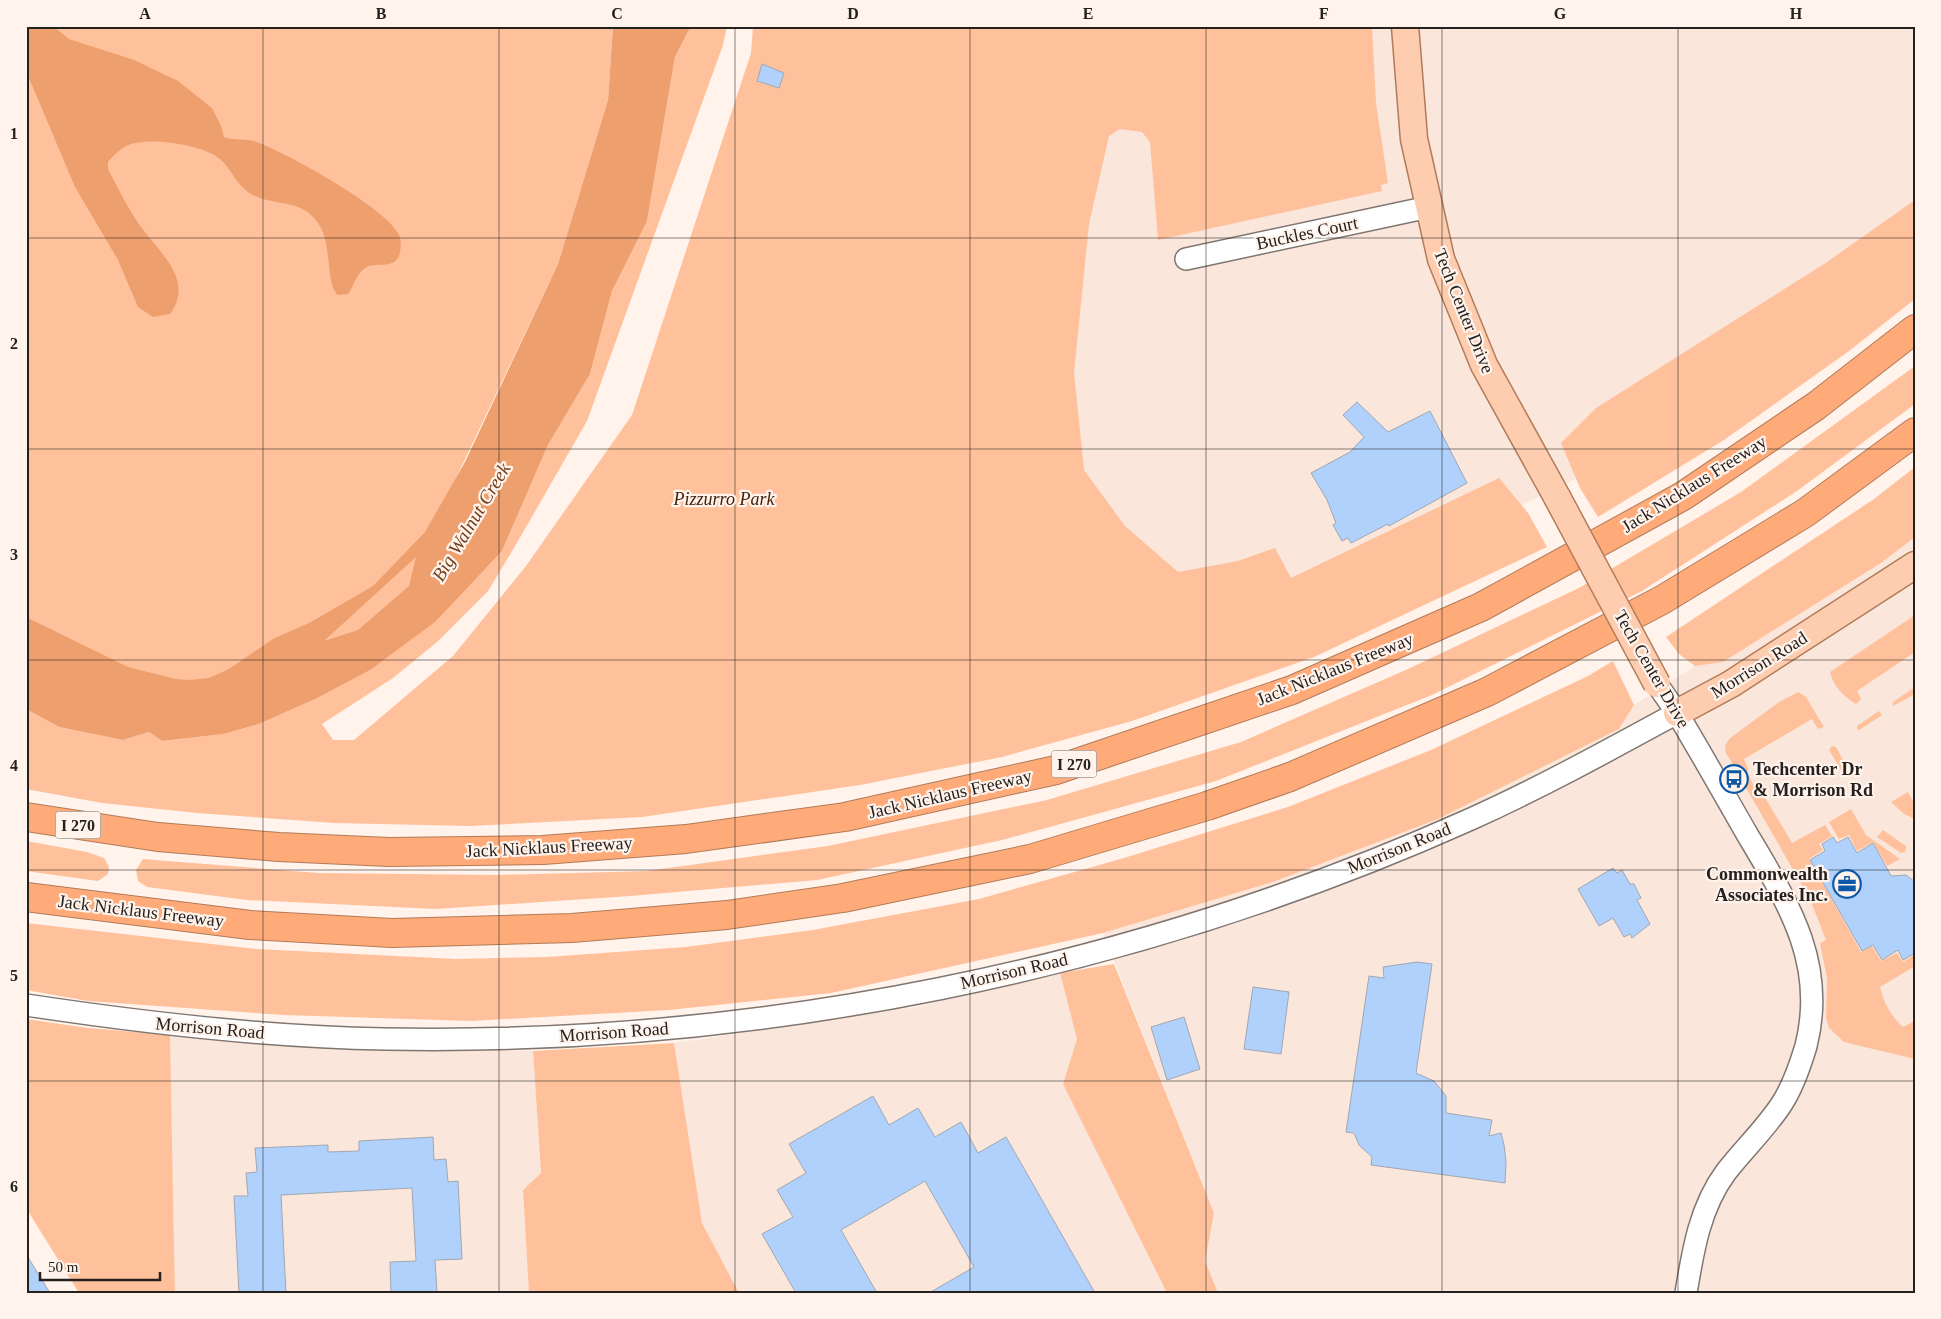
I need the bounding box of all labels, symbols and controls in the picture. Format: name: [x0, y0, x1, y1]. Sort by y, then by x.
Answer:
text: A: [139, 5, 151, 22]
text: B: [376, 5, 387, 22]
text: C: [611, 5, 623, 22]
text: D: [847, 5, 859, 22]
text: E: [1083, 5, 1093, 22]
text: F: [1319, 5, 1329, 22]
text: G: [1554, 5, 1567, 22]
text: H: [1790, 5, 1803, 22]
text: 1: [10, 125, 18, 142]
street label: Buckles Court: [1254, 212, 1360, 254]
street label: Tech Center Drive: [1430, 246, 1498, 376]
text: 2: [10, 335, 18, 352]
street label: Jack Nicklaus Freeway: [1618, 431, 1770, 537]
water label: Big Walnut Creek: [428, 459, 515, 585]
park label: Pizzurro Park: [673, 489, 775, 509]
text: 3: [10, 546, 18, 563]
street label: Tech Center Drive: [1610, 607, 1694, 731]
street label: Jack Nicklaus Freeway: [1254, 628, 1416, 710]
street label: Morrison Road: [1707, 628, 1811, 702]
road number: I 270: [1052, 751, 1096, 778]
text: 4: [10, 757, 18, 774]
place label: Techcenter Dr & Morrison Rd: [1753, 759, 1873, 800]
bus stop icon: Techcenter Dr & Morrison Rd: [1719, 764, 1749, 794]
street label: Jack Nicklaus Freeway: [866, 765, 1034, 823]
road number: I 270: [56, 812, 100, 838]
street label: Morrison Road: [1344, 818, 1454, 878]
street label: Jack Nicklaus Freeway: [465, 833, 633, 861]
place label: Commonwealth Associates Inc.: [1706, 864, 1828, 905]
office icon: Commonwealth Associates Inc.: [1832, 869, 1862, 899]
street label: Jack Nicklaus Freeway: [57, 891, 225, 931]
street label: Morrison Road: [958, 949, 1070, 993]
text: 5: [10, 967, 18, 984]
street label: Morrison Road: [155, 1013, 265, 1043]
street label: Morrison Road: [559, 1018, 669, 1046]
text: 6: [10, 1178, 18, 1195]
scale bar: [40, 1249, 160, 1281]
text: 50 m: [48, 1259, 79, 1275]

